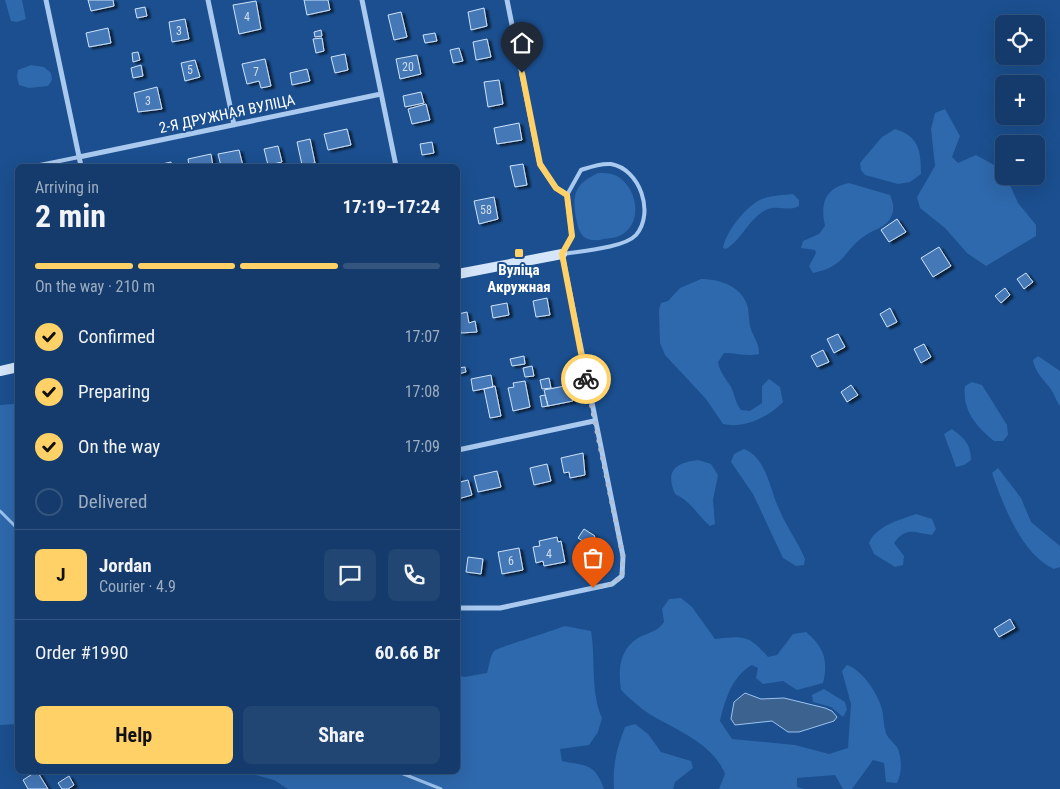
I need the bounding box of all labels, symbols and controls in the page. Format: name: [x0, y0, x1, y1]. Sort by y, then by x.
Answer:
house number: 4: [244, 10, 250, 24]
map controls: [995, 15, 1045, 185]
button: locate: [995, 15, 1045, 65]
pin: [501, 22, 543, 73]
house number: 3: [176, 24, 182, 38]
icon: home: [508, 29, 536, 57]
house number: 20: [402, 60, 414, 74]
house number: 5: [187, 63, 193, 77]
house number: 7: [253, 65, 259, 79]
button: +: [995, 75, 1045, 125]
street label: 2-Я ДРУЖНАЯ ВУЛІЦА: [157, 91, 297, 137]
house number: 3: [145, 94, 151, 108]
button: −: [995, 135, 1045, 185]
text: Arriving in: [35, 178, 99, 197]
text: 17:19–17:24: [342, 195, 440, 218]
text: 2 min: [35, 197, 106, 235]
house number: 58: [480, 203, 492, 217]
marker: Вуліца Акружная: [513, 247, 525, 259]
place label: Вуліца Акружная: [487, 261, 551, 296]
text: On the way · 210 m: [35, 277, 155, 296]
icon: check: [35, 323, 63, 351]
text: Confirmed: [78, 325, 155, 348]
text: 17:07: [405, 327, 440, 346]
courier: [561, 354, 611, 404]
icon: bike: [572, 365, 600, 393]
icon: check: [35, 378, 63, 406]
text: Preparing: [78, 380, 150, 403]
text: 17:08: [405, 382, 440, 401]
icon: check: [35, 433, 63, 461]
text: On the way: [78, 435, 160, 458]
text: 17:09: [405, 437, 440, 456]
text: Delivered: [78, 490, 147, 513]
pin: [572, 537, 614, 588]
icon: bag: [579, 544, 607, 572]
house number: 4: [546, 547, 552, 561]
button: chat: [324, 549, 376, 601]
button: phone: [388, 549, 440, 601]
text: Jordan: [99, 554, 152, 577]
house number: 6: [508, 554, 514, 568]
text: J: [56, 563, 66, 586]
text: Courier · 4.9: [99, 577, 176, 596]
text: Order #1990: [35, 641, 128, 664]
text: 60.66 Br: [375, 641, 440, 664]
button: Help: [35, 706, 233, 764]
button: Share: [243, 706, 440, 764]

